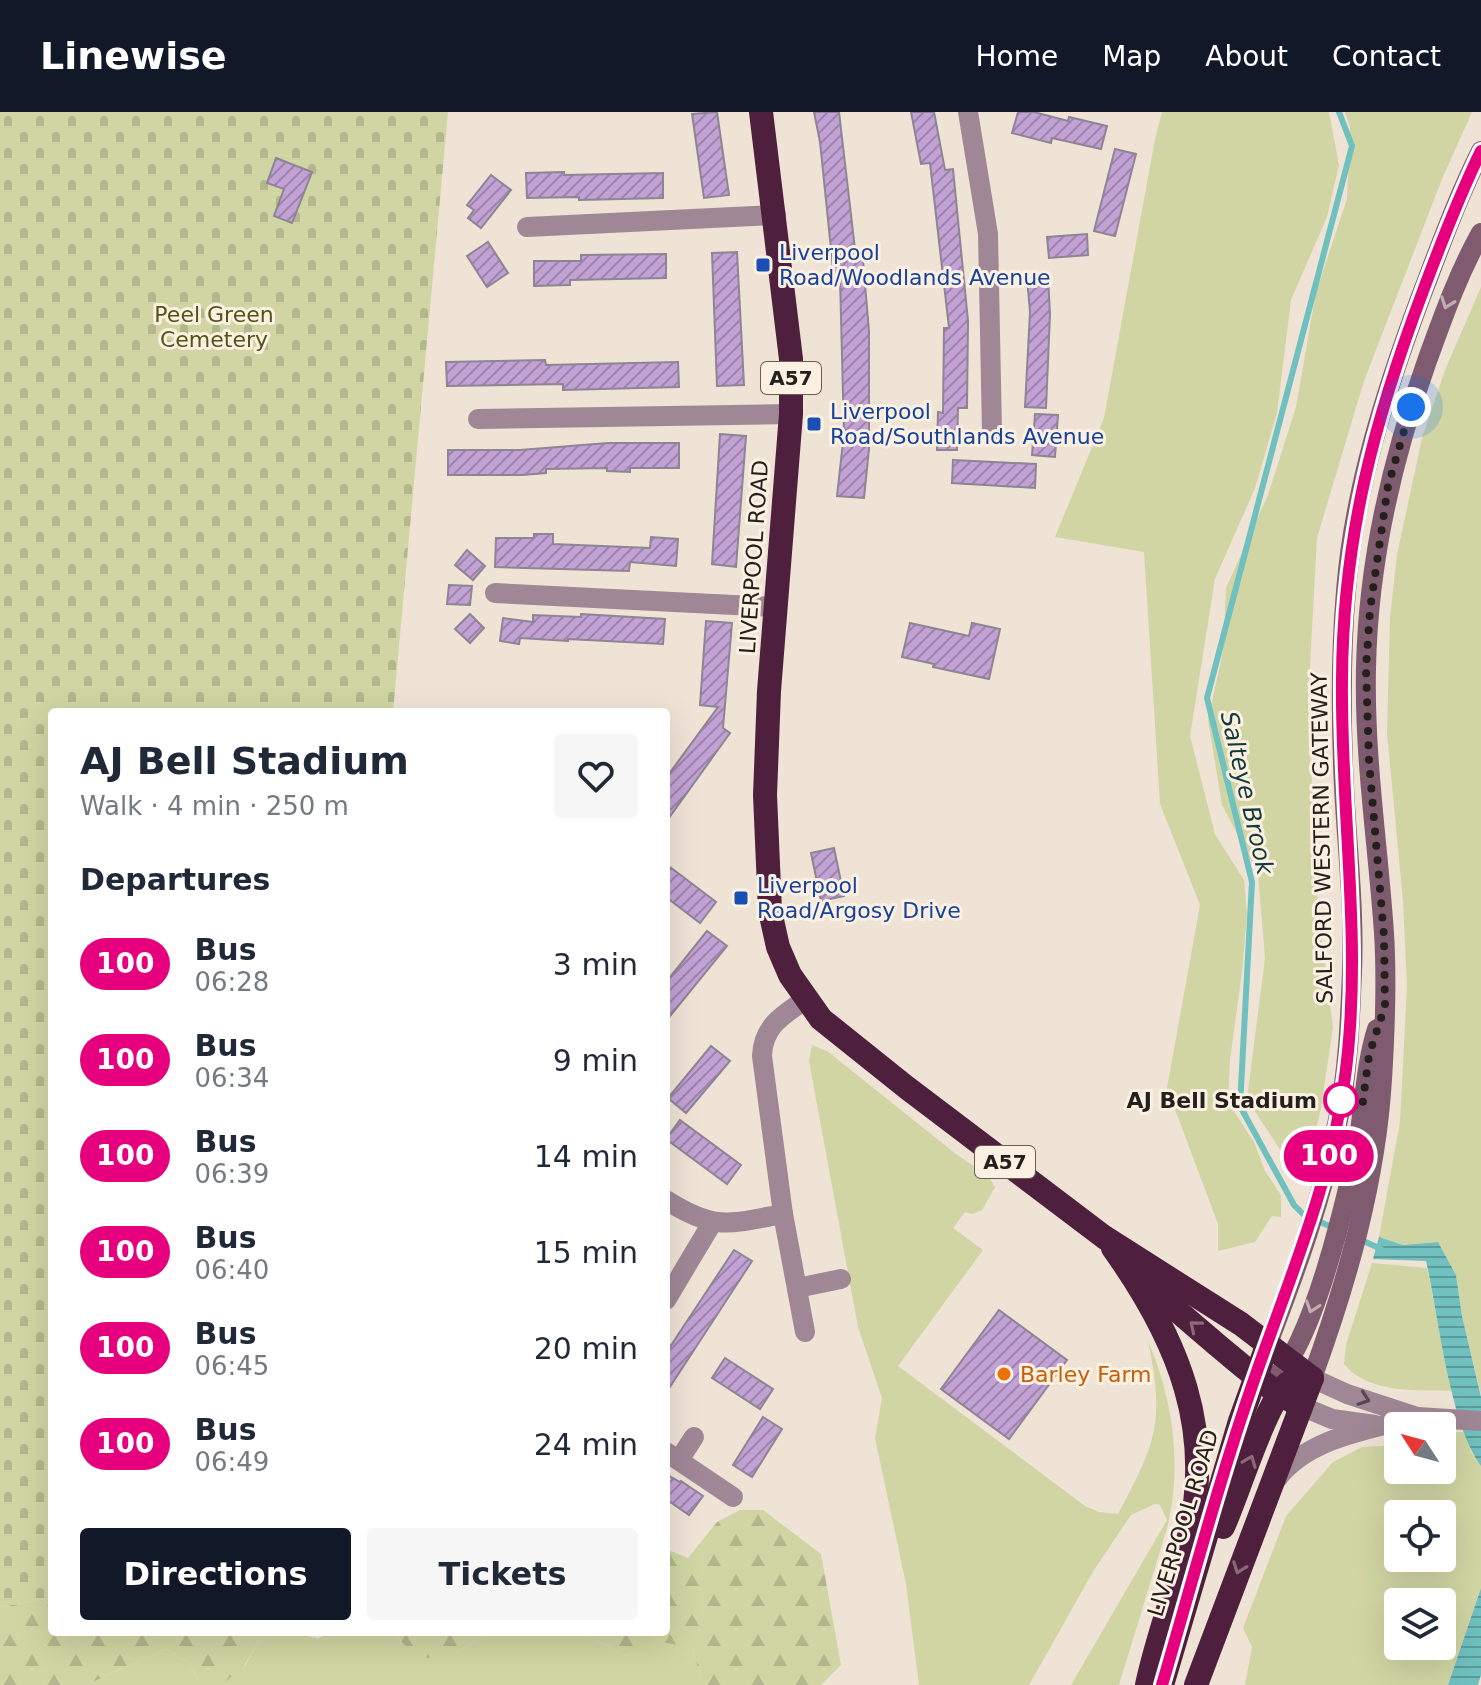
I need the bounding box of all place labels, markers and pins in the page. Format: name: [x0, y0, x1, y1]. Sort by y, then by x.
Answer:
place label: Liverpool Road/Woodlands Avenue: [779, 240, 1051, 290]
marker: Liverpool Road/Woodlands Avenue: [754, 256, 772, 274]
place label: Liverpool Road/Southlands Avenue: [830, 399, 1104, 449]
marker: Liverpool Road/Southlands Avenue: [805, 415, 823, 433]
place label: Liverpool Road/Argosy Drive: [757, 873, 961, 923]
marker: Liverpool Road/Argosy Drive: [732, 889, 750, 907]
marker: AJ Bell Stadium: [1324, 1083, 1358, 1117]
place label: AJ Bell Stadium: [1127, 1088, 1317, 1113]
place label: Barley Farm: [1020, 1362, 1151, 1387]
marker: Barley Farm: [995, 1365, 1013, 1383]

